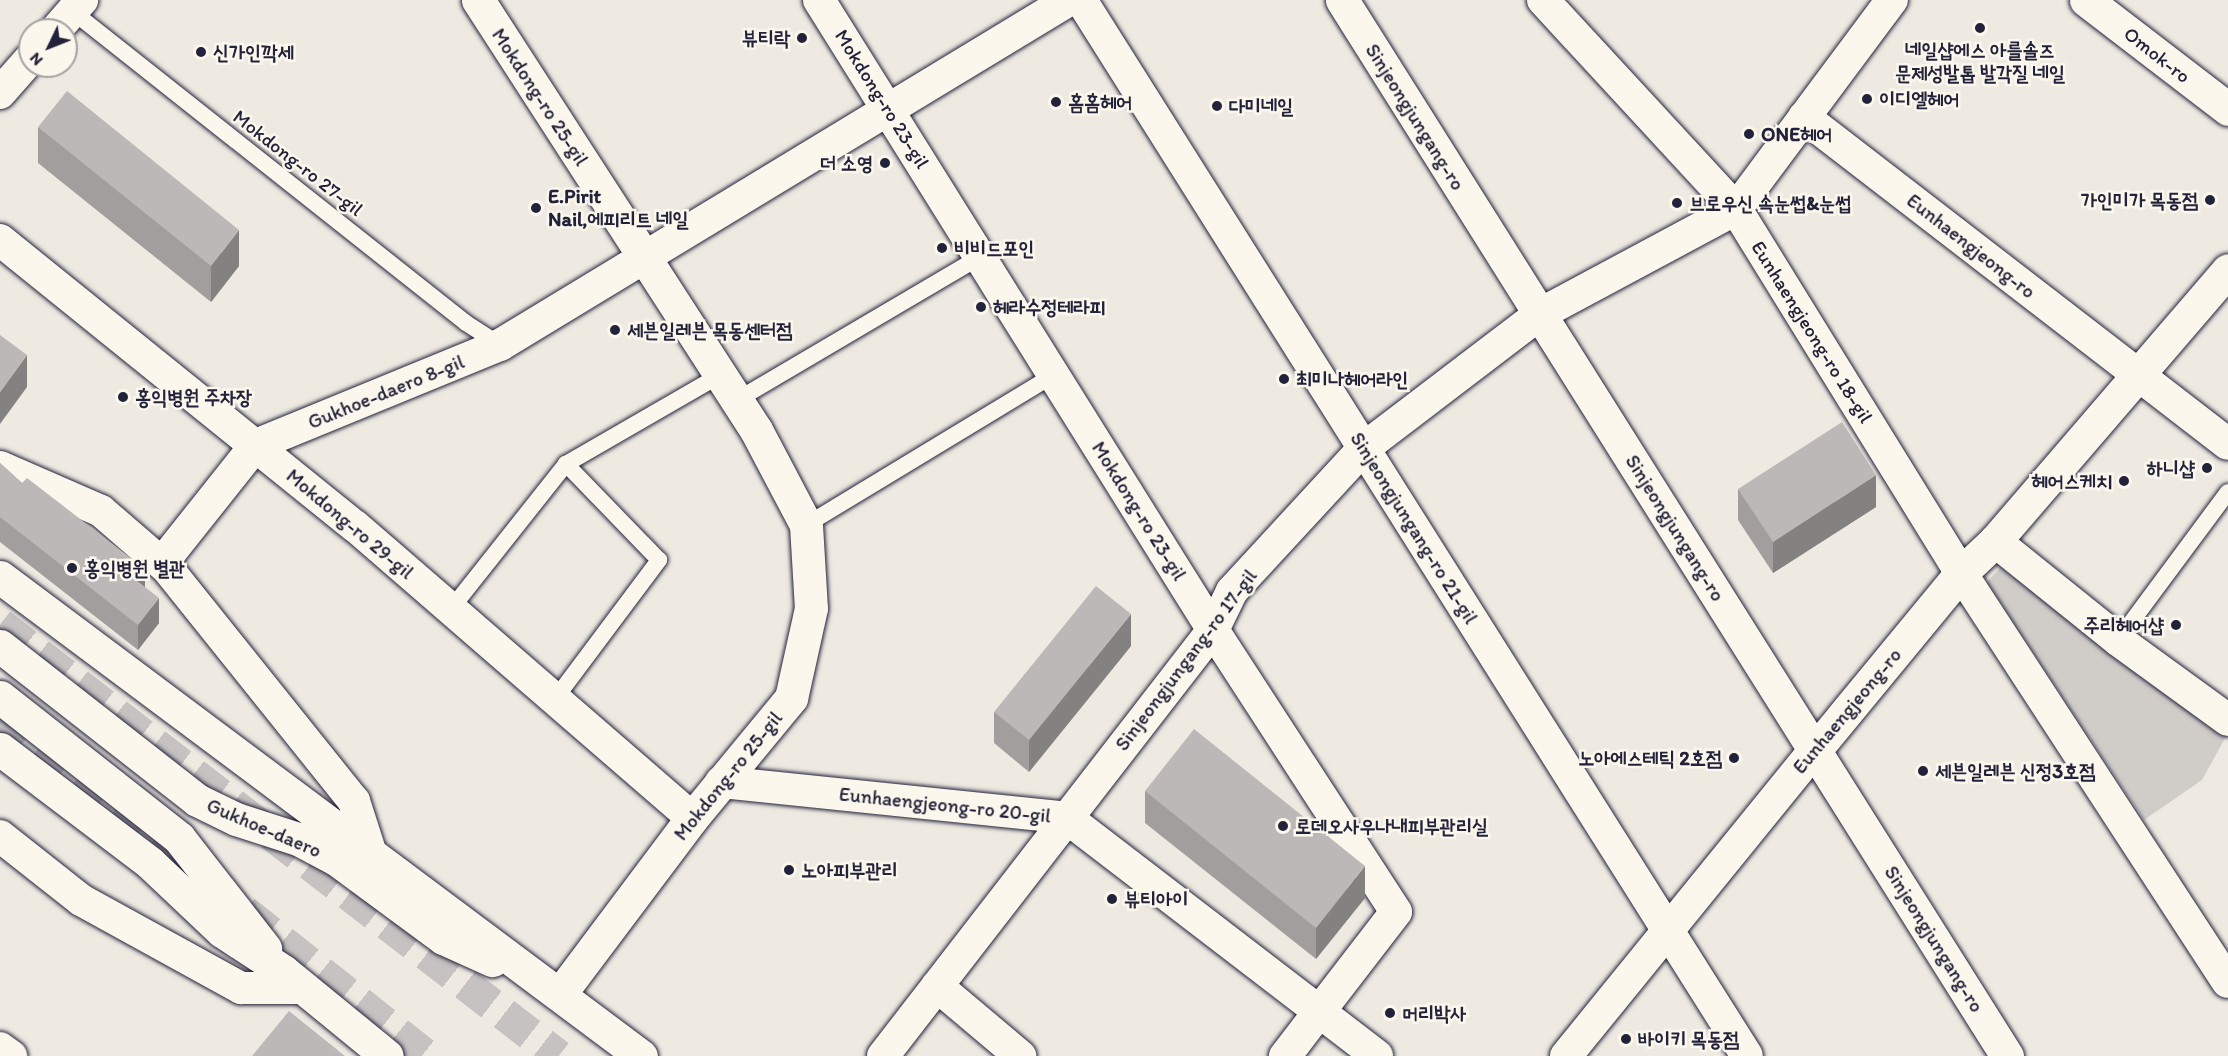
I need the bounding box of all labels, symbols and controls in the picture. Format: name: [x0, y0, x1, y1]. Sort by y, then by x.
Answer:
north arrow: [18, 18, 78, 78]
marker: 네일샵에스 아를솔즈 문제성발톱 발각질 네일: [1973, 21, 1987, 35]
street label: Omok-ro: [2119, 22, 2195, 88]
street label: Mokdong-ro 25-gil: [487, 24, 593, 170]
street label: Mokdong-ro 23-gil: [830, 25, 934, 173]
place label: 뷰티락: [742, 26, 790, 50]
marker: 뷰티락: [795, 31, 809, 45]
place label: 네일샵에스 아를솔즈 문제성발톱 발각질 네일: [1895, 38, 2065, 85]
street label: Sinjeongjungang-ro: [1360, 39, 1470, 195]
place label: 신가인깍세: [213, 40, 293, 64]
marker: 신가인깍세: [194, 45, 208, 59]
text: N: [25, 49, 47, 70]
place label: 이디엘헤어: [1879, 87, 1959, 111]
place label: 홈홈헤어: [1068, 90, 1132, 114]
marker: 이디엘헤어: [1860, 92, 1874, 106]
place label: 다미네일: [1229, 94, 1293, 118]
marker: 홈홈헤어: [1049, 95, 1063, 109]
marker: 다미네일: [1210, 99, 1224, 113]
street label: Mokdong-ro 27-gil: [228, 105, 368, 221]
place label: ONE헤어: [1761, 122, 1832, 146]
marker: ONE헤어: [1742, 127, 1756, 141]
place label: 더 소영: [820, 151, 873, 175]
marker: 더 소영: [878, 156, 892, 170]
place label: E.Pirit Nail,에피리트 네일: [548, 184, 689, 231]
street label: Eunhaengjeong-ro: [1902, 188, 2040, 304]
place label: 가인미가 목동점: [2081, 188, 2198, 212]
place label: 브로우신 속눈썹&눈썹: [1689, 191, 1851, 215]
marker: 가인미가 목동점: [2203, 193, 2217, 207]
marker: 브로우신 속눈썹&눈썹: [1670, 196, 1684, 210]
marker: E.Pirit Nail,에피리트 네일: [529, 201, 543, 215]
place label: 비비드포인: [954, 236, 1034, 260]
street label: Eunhaengjeong-ro 18-gil: [1746, 236, 1878, 428]
marker: 비비드포인: [935, 241, 949, 255]
place label: 헤라수정테라피: [993, 295, 1106, 319]
marker: 헤라수정테라피: [974, 300, 988, 314]
place label: 세븐일레븐 목동센터점: [627, 318, 792, 342]
marker: 세븐일레븐 목동센터점: [608, 323, 622, 337]
street label: Gukhoe-daero 8-gil: [304, 350, 468, 434]
place label: 최미나헤어라인: [1296, 367, 1409, 391]
marker: 최미나헤어라인: [1277, 372, 1291, 386]
place label: 홍익병원 주차장: [135, 385, 252, 409]
marker: 홍익병원 주차장: [116, 390, 130, 404]
street label: Sinjeongjungang-ro 21-gil: [1345, 428, 1483, 628]
street label: Mokdong-ro 23-gil: [1087, 437, 1191, 585]
street label: Sinjeongjungang-ro: [1620, 450, 1730, 606]
place label: 하니샵: [2147, 456, 2195, 480]
marker: 하니샵: [2200, 461, 2214, 475]
street label: Mokdong-ro 29-gil: [281, 464, 419, 584]
place label: 헤어스케치: [2032, 469, 2112, 493]
marker: 헤어스케치: [2117, 474, 2131, 488]
place label: 홍익병원 별관: [84, 556, 185, 580]
marker: 홍익병원 별관: [65, 561, 79, 575]
street label: Sinjeongjungang-ro 17-gil: [1110, 564, 1262, 756]
place label: 주리헤어샵: [2084, 613, 2164, 637]
marker: 주리헤어샵: [2169, 618, 2183, 632]
street label: Eunhaengjeong-ro: [1787, 643, 1907, 779]
street label: Mokdong-ro 25-gil: [669, 707, 787, 845]
place label: 노아에스테틱 2호점: [1578, 746, 1722, 770]
marker: 노아에스테틱 2호점: [1727, 751, 1741, 765]
place label: 세븐일레븐 신정3호점: [1935, 759, 2095, 783]
marker: 세븐일레븐 신정3호점: [1916, 764, 1930, 778]
street label: Eunhaengjeong-ro 20-gil: [838, 782, 1052, 828]
street label: Gukhoe-daero: [203, 793, 325, 863]
place label: 로데오사우나내피부관리실: [1295, 814, 1488, 838]
marker: 로데오사우나내피부관리실: [1276, 819, 1290, 833]
place label: 노아피부관리: [801, 858, 898, 882]
street label: Sinjeongjungang-ro: [1879, 861, 1989, 1017]
marker: 노아피부관리: [782, 863, 796, 877]
place label: 뷰티아이: [1124, 887, 1188, 911]
marker: 뷰티아이: [1105, 892, 1119, 906]
place label: 머리박사: [1402, 1001, 1466, 1025]
marker: 머리박사: [1383, 1006, 1397, 1020]
place label: 바이키 목동점: [1638, 1027, 1739, 1051]
marker: 바이키 목동점: [1619, 1032, 1633, 1046]

